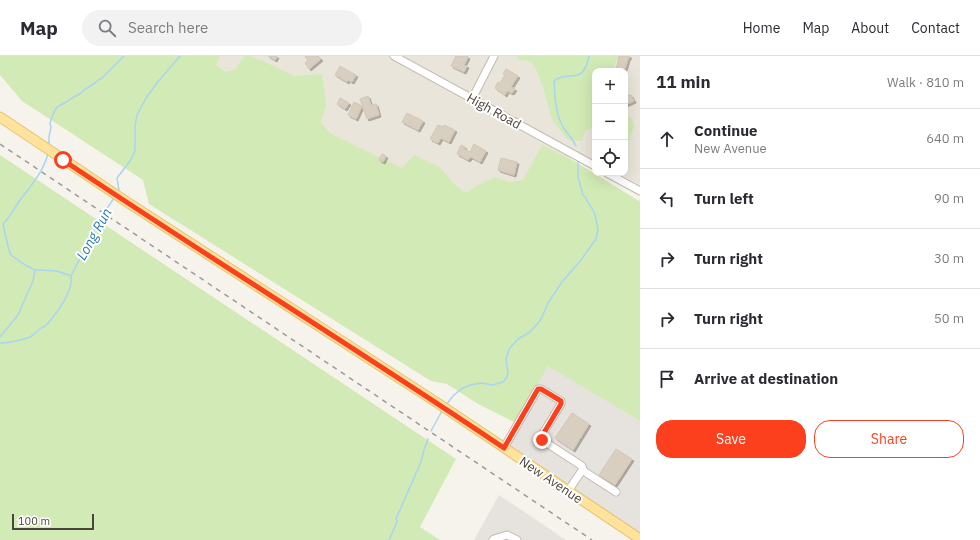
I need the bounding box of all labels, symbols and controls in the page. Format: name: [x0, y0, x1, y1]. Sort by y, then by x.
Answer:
search box: [82, 10, 362, 46]
text: Map: [20, 16, 58, 40]
icon: search: [96, 17, 118, 39]
text: Search here: [128, 18, 208, 37]
text: Home: [743, 19, 780, 37]
text: Map: [802, 19, 829, 37]
text: About: [851, 19, 889, 37]
text: Contact: [911, 19, 960, 37]
map controls: [592, 68, 628, 176]
button: +: [592, 68, 628, 104]
text: 11 min: [656, 71, 711, 93]
text: Walk · 810 m: [887, 74, 964, 91]
street label: High Road: [464, 89, 524, 133]
button: −: [592, 104, 628, 140]
text: Continue: [694, 121, 758, 140]
icon: ahead: [656, 128, 678, 150]
text: 640 m: [926, 130, 964, 147]
button: locate: [592, 140, 628, 176]
text: New Avenue: [694, 140, 767, 157]
route start: [54, 151, 72, 169]
icon: left: [656, 188, 678, 210]
text: Turn left: [694, 189, 754, 208]
text: 90 m: [934, 190, 964, 207]
water label: Long Run: [72, 205, 116, 263]
icon: right: [656, 248, 678, 270]
text: Turn right: [694, 249, 763, 268]
text: 30 m: [934, 250, 964, 267]
icon: right: [656, 308, 678, 330]
text: Turn right: [694, 309, 763, 328]
text: 50 m: [934, 310, 964, 327]
icon: arrive: [656, 368, 678, 390]
text: Arrive at destination: [694, 369, 838, 388]
button: Save: [656, 420, 806, 458]
button: Share: [814, 420, 964, 458]
route end: [533, 431, 551, 449]
street label: New Avenue: [516, 453, 586, 507]
scale bar: [12, 512, 94, 531]
text: 100 m: [18, 514, 50, 528]

